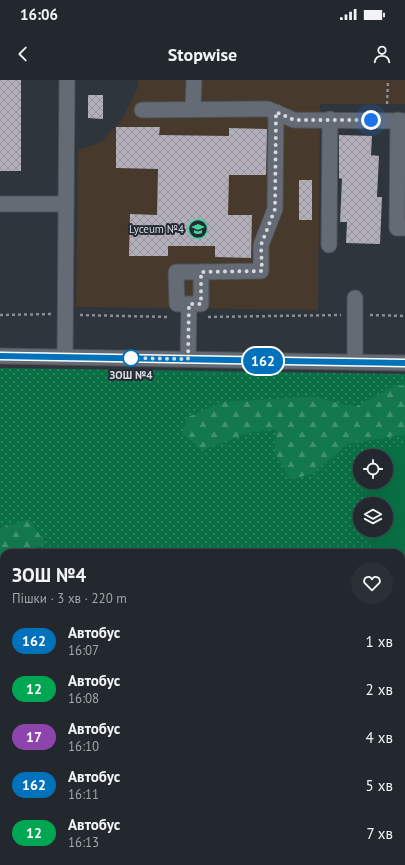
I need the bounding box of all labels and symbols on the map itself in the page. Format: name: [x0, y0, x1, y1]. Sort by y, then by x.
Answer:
your location: [361, 110, 381, 130]
school or university icon: Lyceum №4: [187, 218, 209, 240]
place label: Lyceum №4: [129, 222, 184, 236]
line badge: 162: [240, 348, 286, 374]
marker: ЗОШ №4: [122, 349, 140, 367]
place label: ЗОШ №4: [110, 368, 153, 382]

